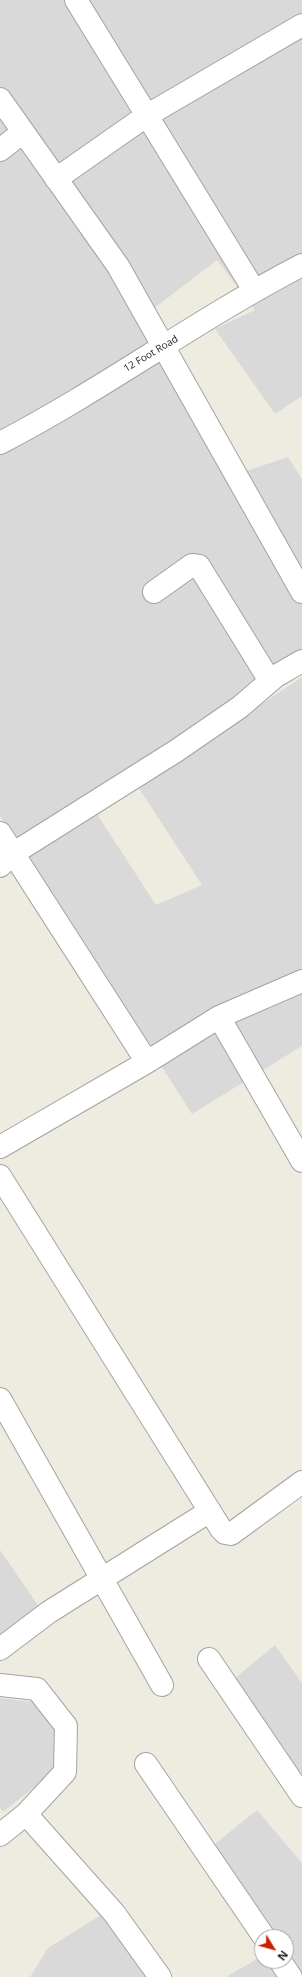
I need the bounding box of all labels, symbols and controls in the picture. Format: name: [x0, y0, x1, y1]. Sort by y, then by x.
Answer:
street label: 12 Foot Road: [122, 333, 180, 375]
north arrow: [254, 1929, 294, 1969]
text: N: [275, 1948, 292, 1964]

